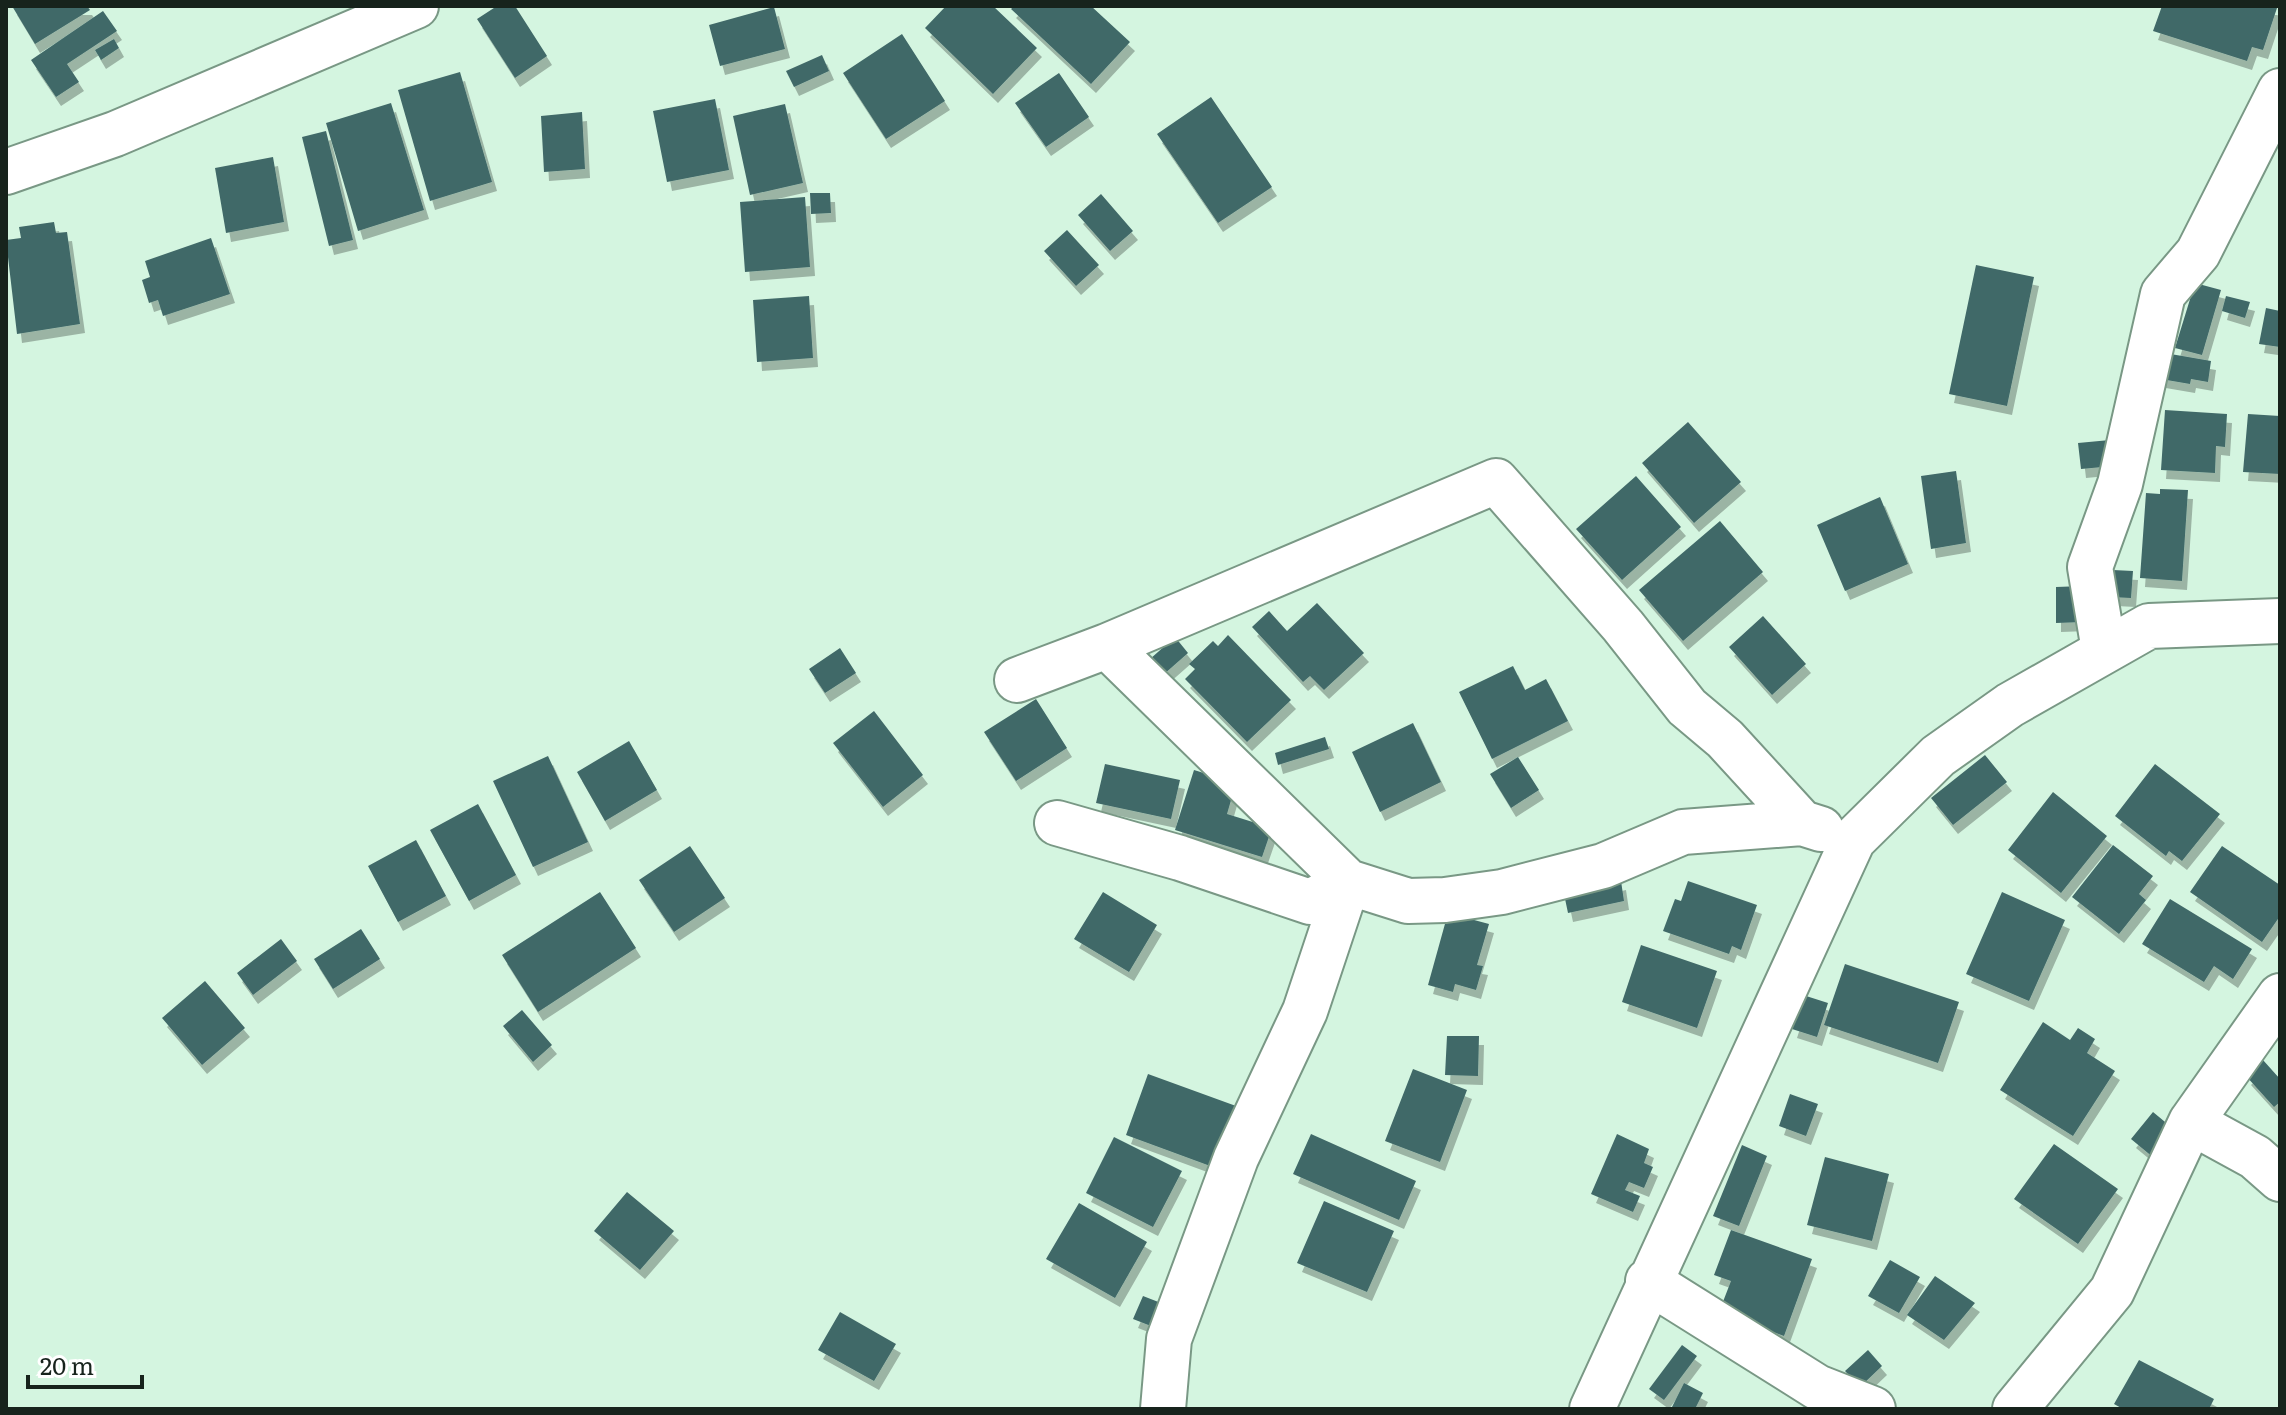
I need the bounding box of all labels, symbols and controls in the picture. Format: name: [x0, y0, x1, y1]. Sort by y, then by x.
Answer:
scale bar: [28, 1339, 142, 1389]
text: 20 m: [40, 1347, 94, 1382]

